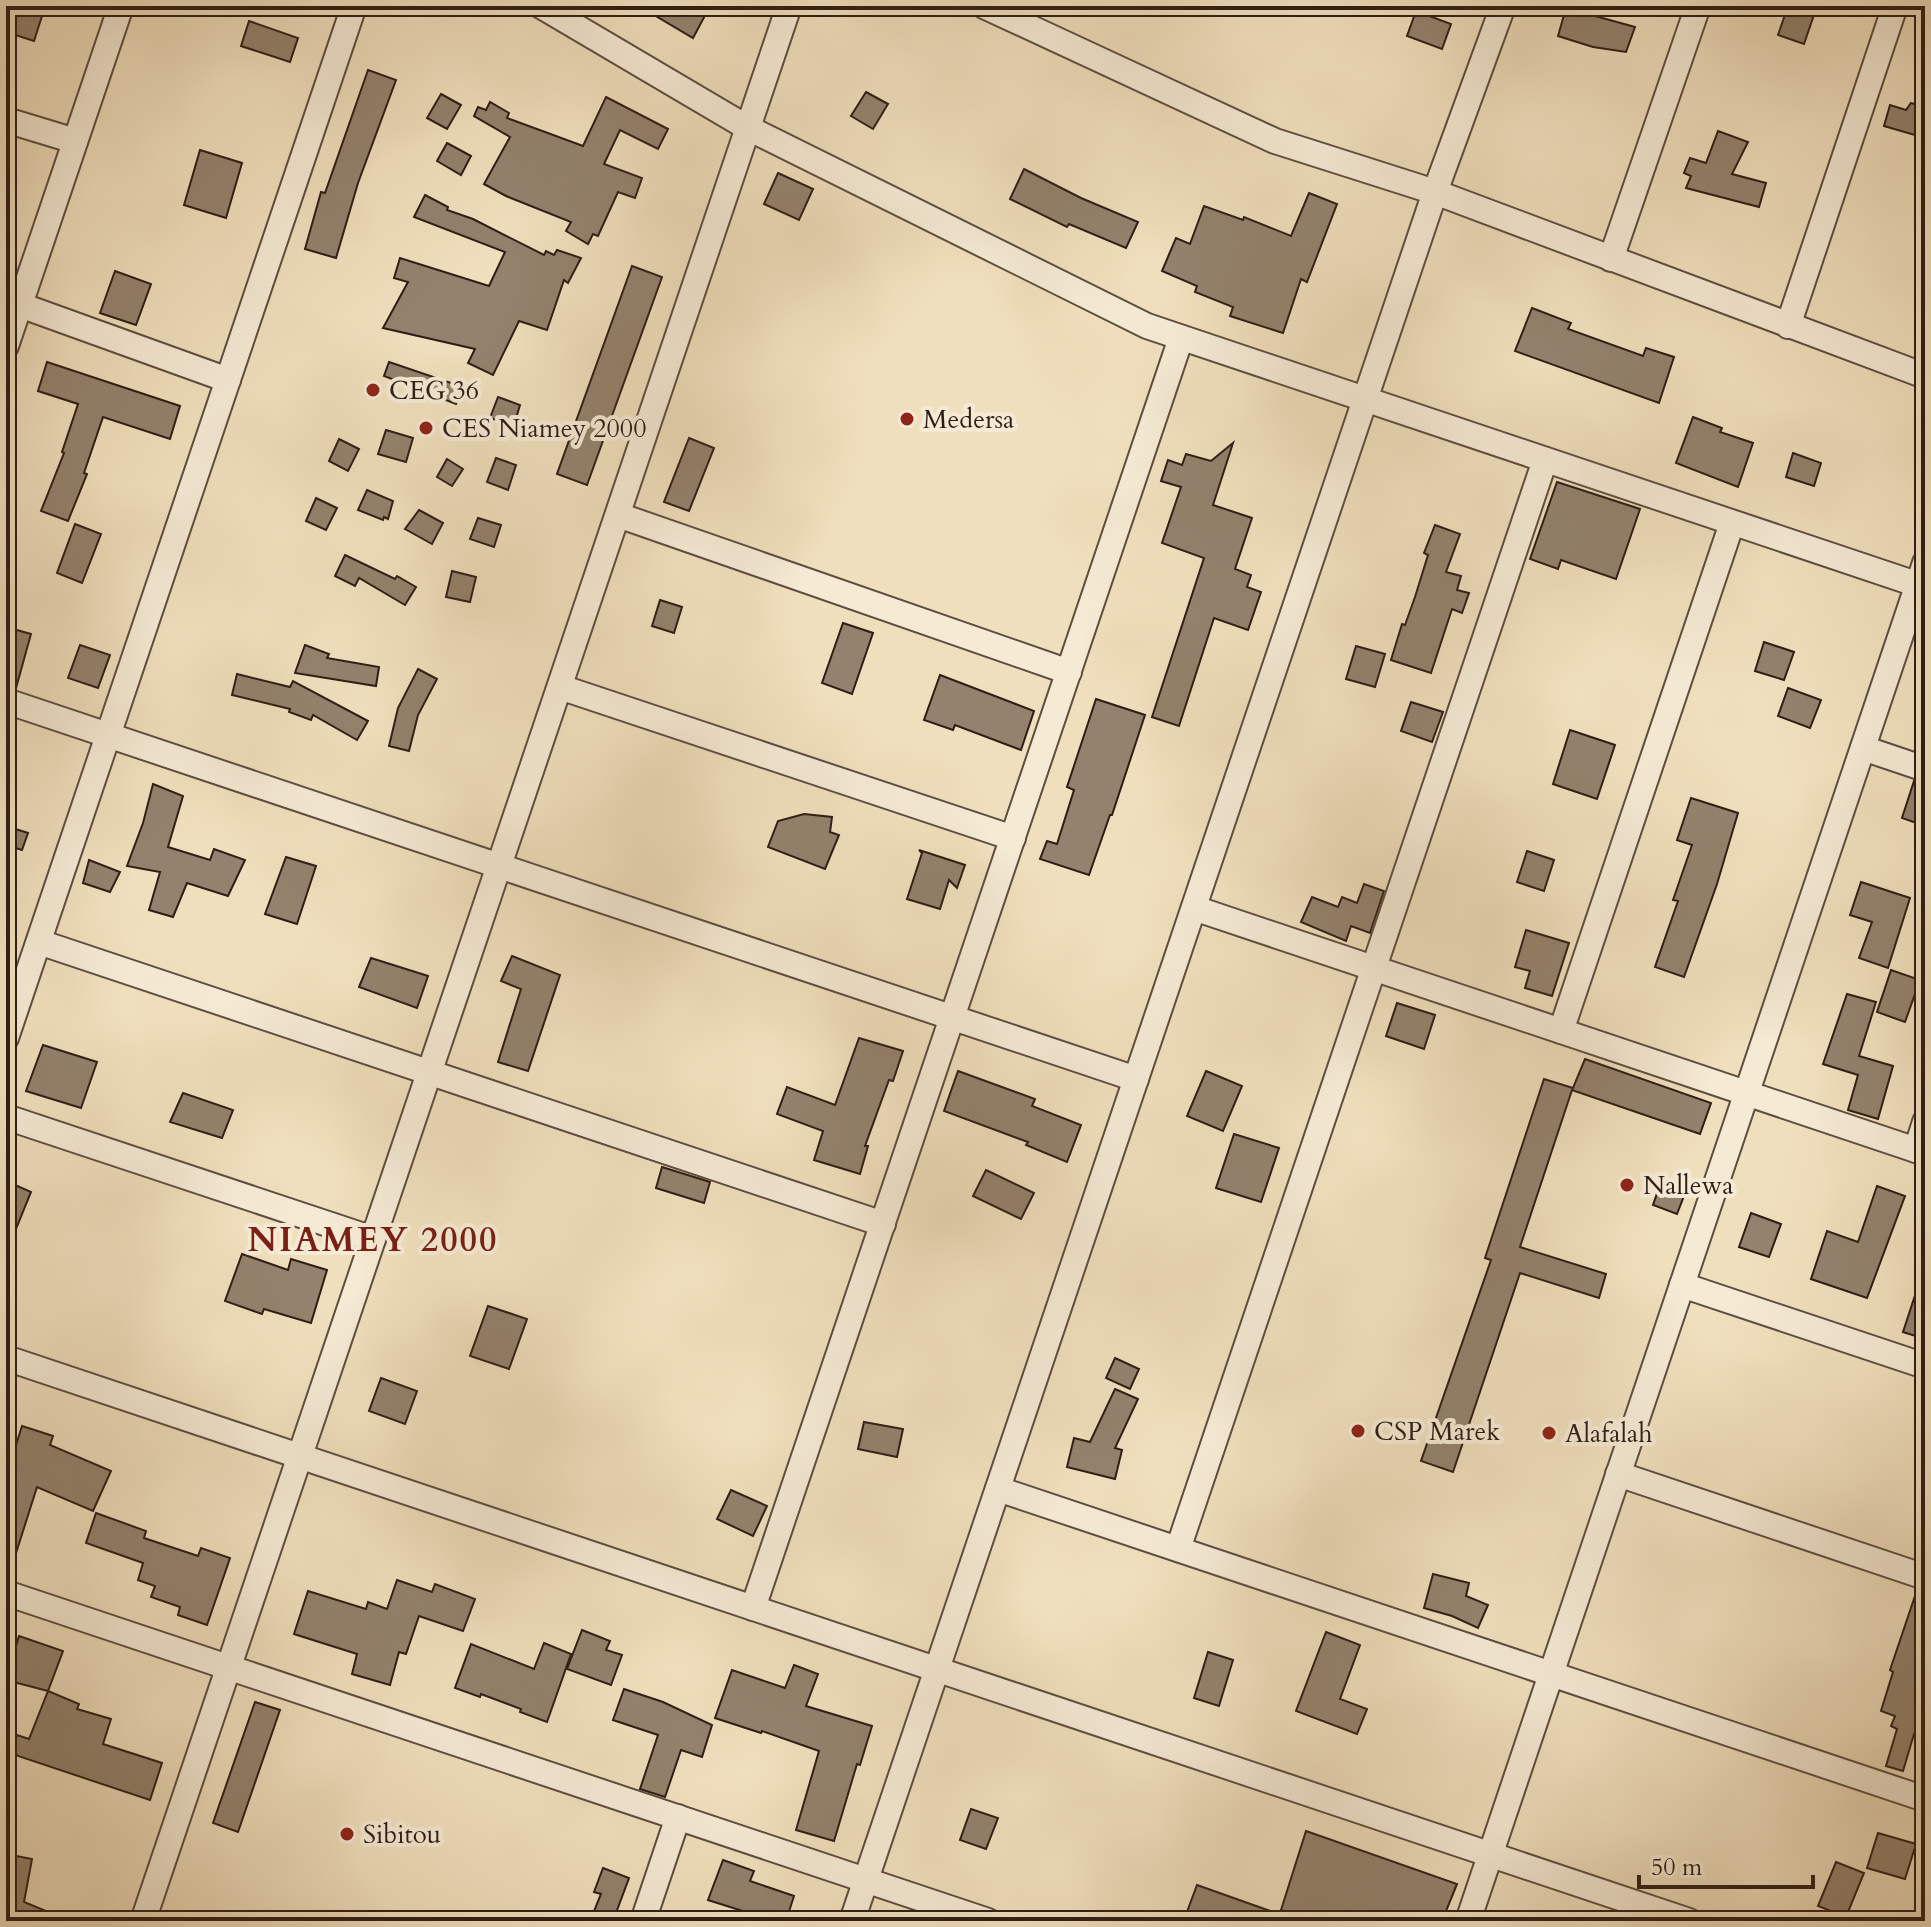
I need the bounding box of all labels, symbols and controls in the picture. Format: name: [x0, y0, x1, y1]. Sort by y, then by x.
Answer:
place label: CEG 36: [389, 373, 479, 408]
marker: CEG 36: [364, 381, 382, 399]
place label: Medersa: [923, 402, 1014, 437]
marker: Medersa: [898, 410, 916, 428]
place label: CES Niamey 2000: [442, 411, 646, 446]
marker: CES Niamey 2000: [417, 419, 435, 437]
place label: Nallewa: [1643, 1168, 1734, 1203]
marker: Nallewa: [1618, 1176, 1636, 1194]
district label: NIAMEY 2000: [248, 1217, 498, 1263]
place label: CSP Marek: [1374, 1414, 1500, 1449]
place label: Alafalah: [1565, 1416, 1653, 1451]
marker: CSP Marek: [1349, 1422, 1367, 1440]
marker: Alafalah: [1540, 1424, 1558, 1442]
place label: Sibitou: [363, 1817, 441, 1852]
marker: Sibitou: [338, 1825, 356, 1843]
scale bar: [1639, 1839, 1813, 1889]
text: 50 m: [1651, 1851, 1703, 1884]

